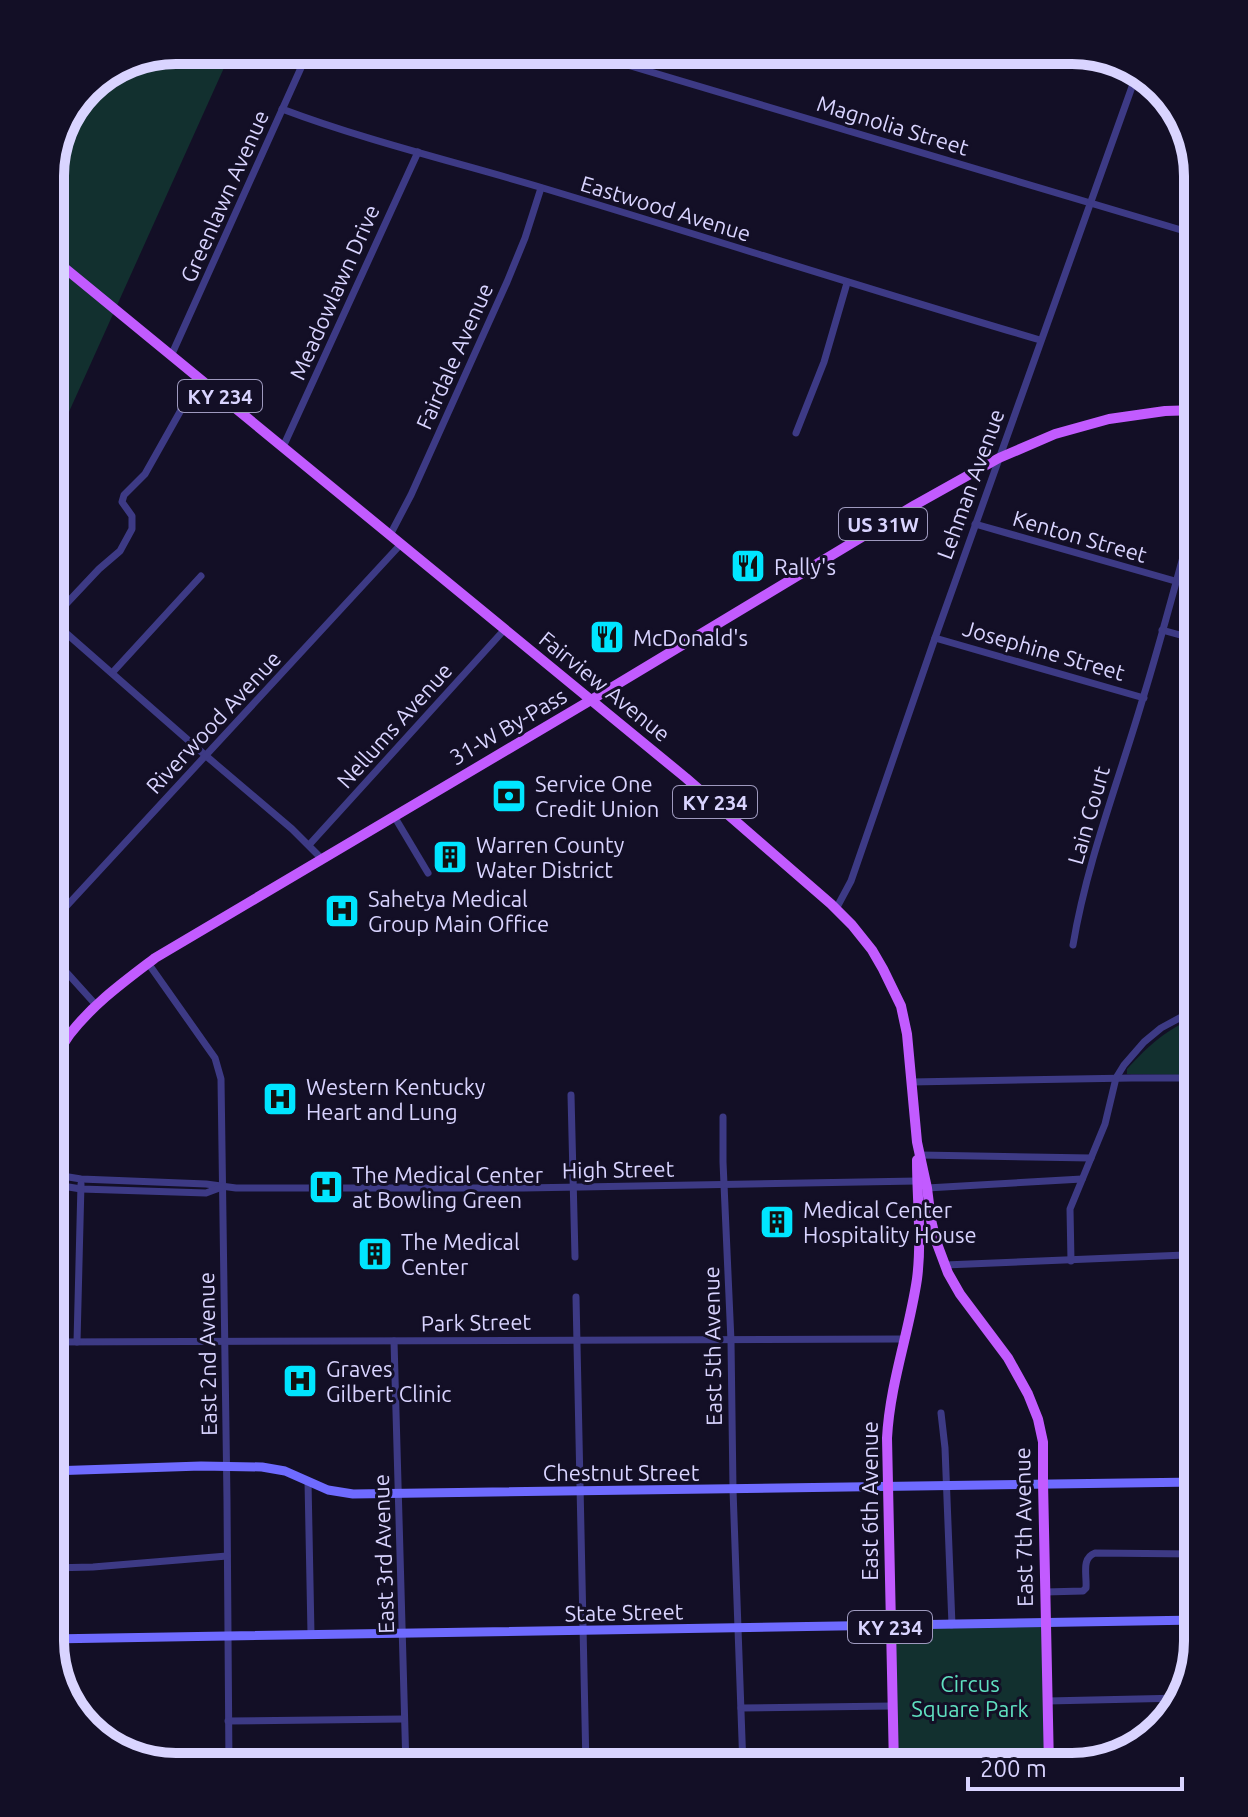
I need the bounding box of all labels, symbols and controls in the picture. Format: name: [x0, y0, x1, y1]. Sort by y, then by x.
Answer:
street label: Magnolia Street: [814, 90, 972, 160]
street label: Greenlawn Avenue: [175, 106, 273, 286]
street label: Eastwood Avenue: [578, 170, 754, 246]
street label: Meadowlawn Drive: [284, 201, 384, 383]
street label: Fairdale Avenue: [411, 279, 497, 433]
road number: KY 234: [178, 380, 262, 412]
street label: Lehman Avenue: [931, 406, 1009, 562]
street label: Kenton Street: [1010, 505, 1150, 567]
road number: US 31W: [839, 508, 927, 540]
restaurant icon: Rally's: [729, 547, 767, 585]
place label: Rally's: [774, 554, 836, 579]
street label: Josephine Street: [960, 615, 1128, 685]
restaurant icon: McDonald's: [588, 618, 626, 656]
place label: McDonald's: [633, 625, 748, 650]
street label: Fairview Avenue: [535, 626, 675, 746]
street label: Riverwood Avenue: [141, 646, 285, 798]
street label: Nellums Avenue: [331, 657, 457, 793]
street label: 31-W By-Pass: [445, 682, 571, 770]
street label: Lain Court: [1062, 763, 1114, 867]
place label: Service One Credit Union: [535, 771, 659, 821]
bank icon: Service One Credit Union: [490, 777, 528, 815]
road number: KY 234: [673, 786, 757, 818]
place label: Warren County Water District: [476, 832, 625, 882]
building icon: Warren County Water District: [431, 838, 469, 876]
place label: Sahetya Medical Group Main Office: [368, 886, 549, 936]
hospital icon: Sahetya Medical Group Main Office: [323, 892, 361, 930]
place label: Western Kentucky Heart and Lung: [306, 1074, 486, 1124]
hospital icon: Western Kentucky Heart and Lung: [261, 1080, 299, 1118]
street label: High Street: [562, 1156, 675, 1182]
place label: The Medical Center at Bowling Green: [352, 1162, 544, 1212]
hospital icon: The Medical Center at Bowling Green: [307, 1168, 345, 1206]
place label: Medical Center Hospitality House: [803, 1197, 977, 1247]
building icon: Medical Center Hospitality House: [758, 1203, 796, 1241]
place label: The Medical Center: [401, 1229, 520, 1279]
building icon: The Medical Center: [356, 1235, 394, 1273]
street label: East 5th Avenue: [698, 1266, 726, 1426]
street label: East 2nd Avenue: [193, 1272, 221, 1436]
street label: Park Street: [421, 1309, 532, 1335]
place label: Graves Gilbert Clinic: [326, 1356, 451, 1406]
hospital icon: Graves Gilbert Clinic: [281, 1362, 319, 1400]
street label: East 6th Avenue: [857, 1421, 882, 1581]
street label: East 7th Avenue: [1009, 1447, 1037, 1607]
street label: Chestnut Street: [543, 1460, 700, 1485]
street label: East 3rd Avenue: [368, 1474, 398, 1634]
street label: State Street: [564, 1598, 684, 1626]
road number: KY 234: [848, 1611, 932, 1643]
park label: Circus Square Park: [911, 1671, 1029, 1721]
scale bar: [968, 1741, 1182, 1791]
text: 200 m: [980, 1755, 1047, 1782]

